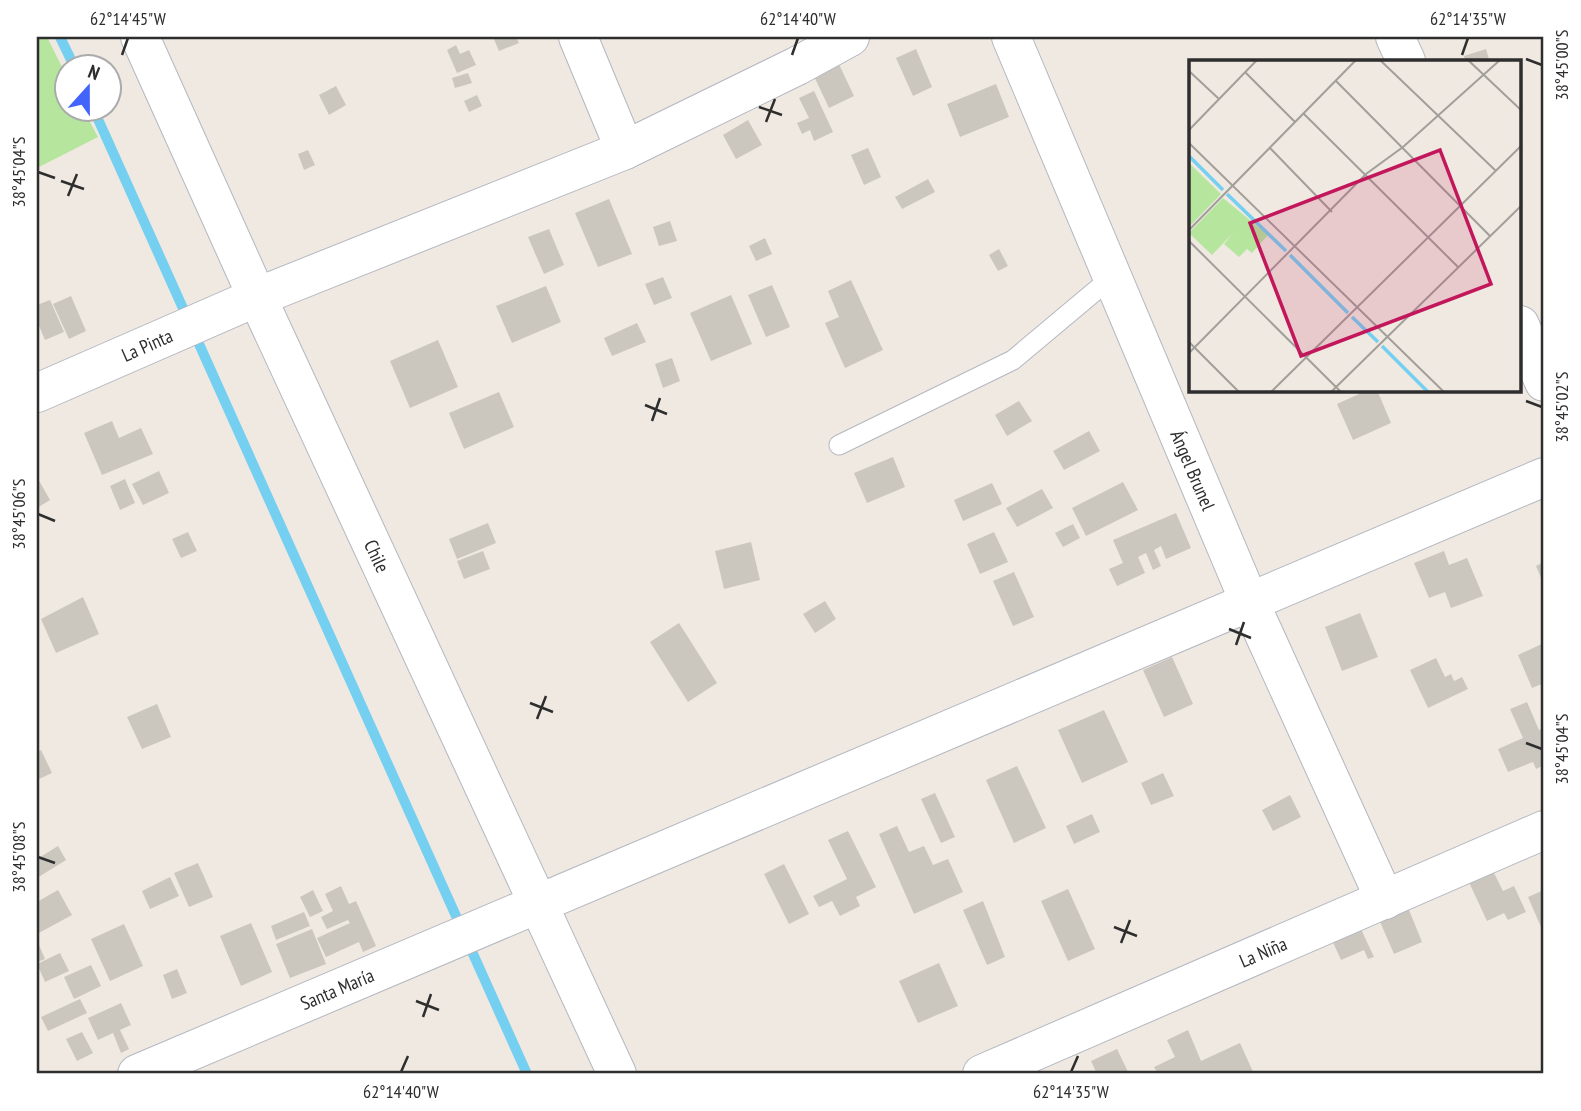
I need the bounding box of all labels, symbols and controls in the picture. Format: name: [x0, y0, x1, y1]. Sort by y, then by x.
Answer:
text: 62°14'45"W: [90, 7, 166, 30]
text: 62°14'40"W: [760, 7, 836, 30]
text: 62°14'35"W: [1430, 7, 1506, 30]
text: 38°45'00"S: [1550, 29, 1573, 100]
north arrow: [52, 52, 122, 122]
text: N: [85, 59, 103, 85]
inset map: [1189, 60, 1522, 392]
text: 38°45'04"S: [7, 136, 30, 207]
street label: La Pinta: [118, 323, 176, 367]
text: 38°45'02"S: [1550, 371, 1573, 442]
street label: Ángel Brunel: [1165, 426, 1221, 514]
text: 38°45'06"S: [7, 478, 30, 549]
street label: Chile: [359, 536, 395, 576]
text: 38°45'04"S: [1550, 713, 1573, 784]
text: 38°45'08"S: [7, 821, 30, 892]
street label: La Niña: [1236, 931, 1290, 973]
street label: Santa María: [297, 963, 377, 1015]
text: 62°14'40"W: [363, 1080, 439, 1103]
text: 62°14'35"W: [1033, 1080, 1109, 1103]

